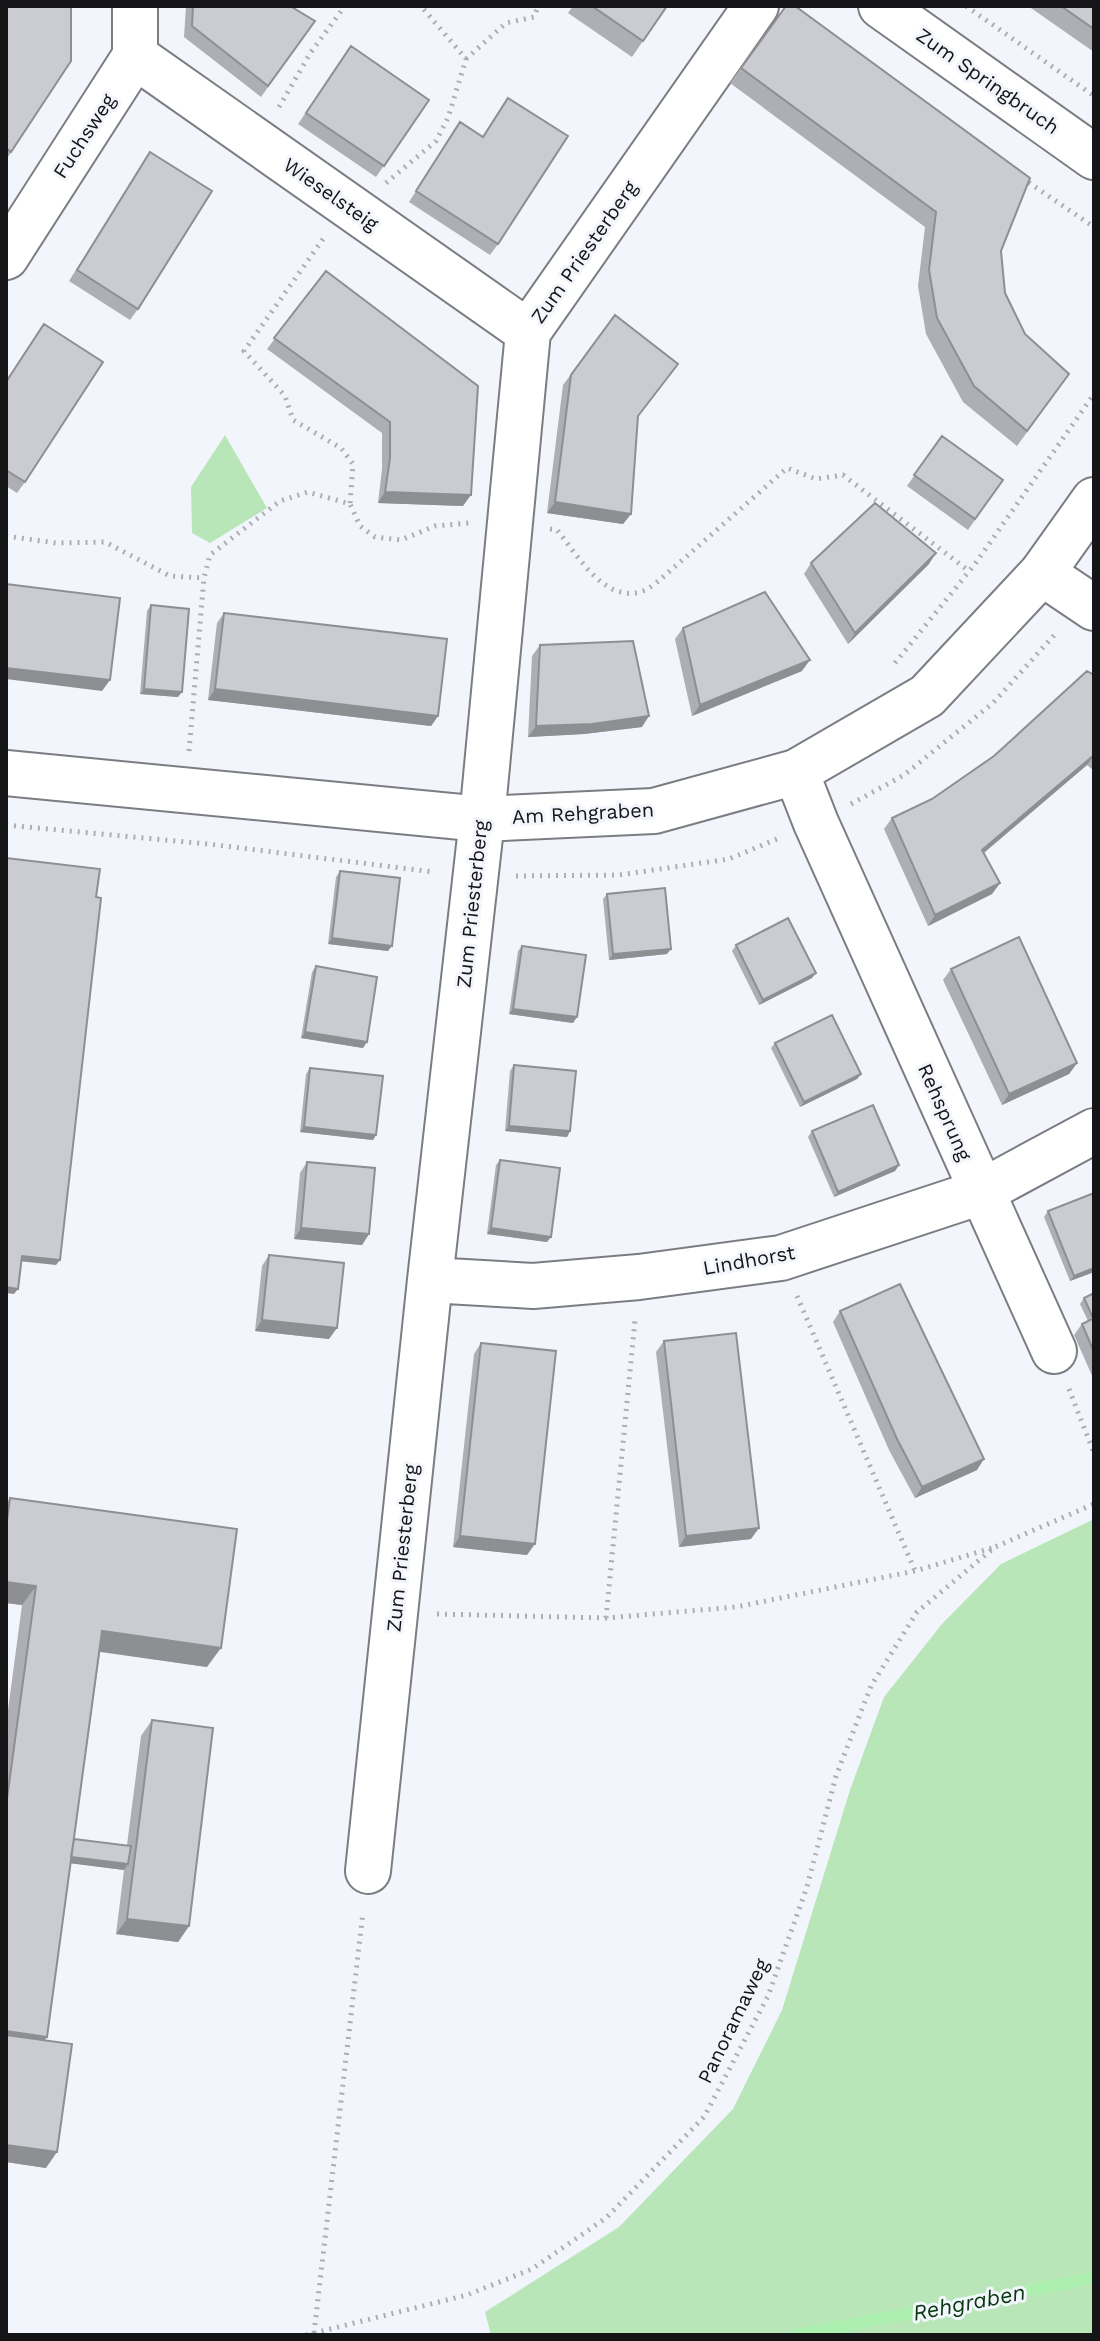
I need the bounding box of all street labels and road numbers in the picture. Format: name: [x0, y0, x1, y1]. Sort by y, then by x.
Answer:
street label: Zum Springbruch: [912, 23, 1064, 139]
street label: Fuchsweg: [48, 89, 120, 183]
street label: Wieselsteig: [279, 152, 384, 236]
street label: Zum Priesterberg: [526, 176, 642, 328]
street label: Am Rehgraben: [511, 797, 655, 829]
street label: Zum Priesterberg: [451, 819, 493, 989]
street label: Rehsprung: [913, 1060, 977, 1164]
street label: Lindhorst: [701, 1240, 798, 1280]
street label: Zum Priesterberg: [381, 1463, 423, 1633]
street label: Panoramaweg: [692, 1954, 774, 2087]

